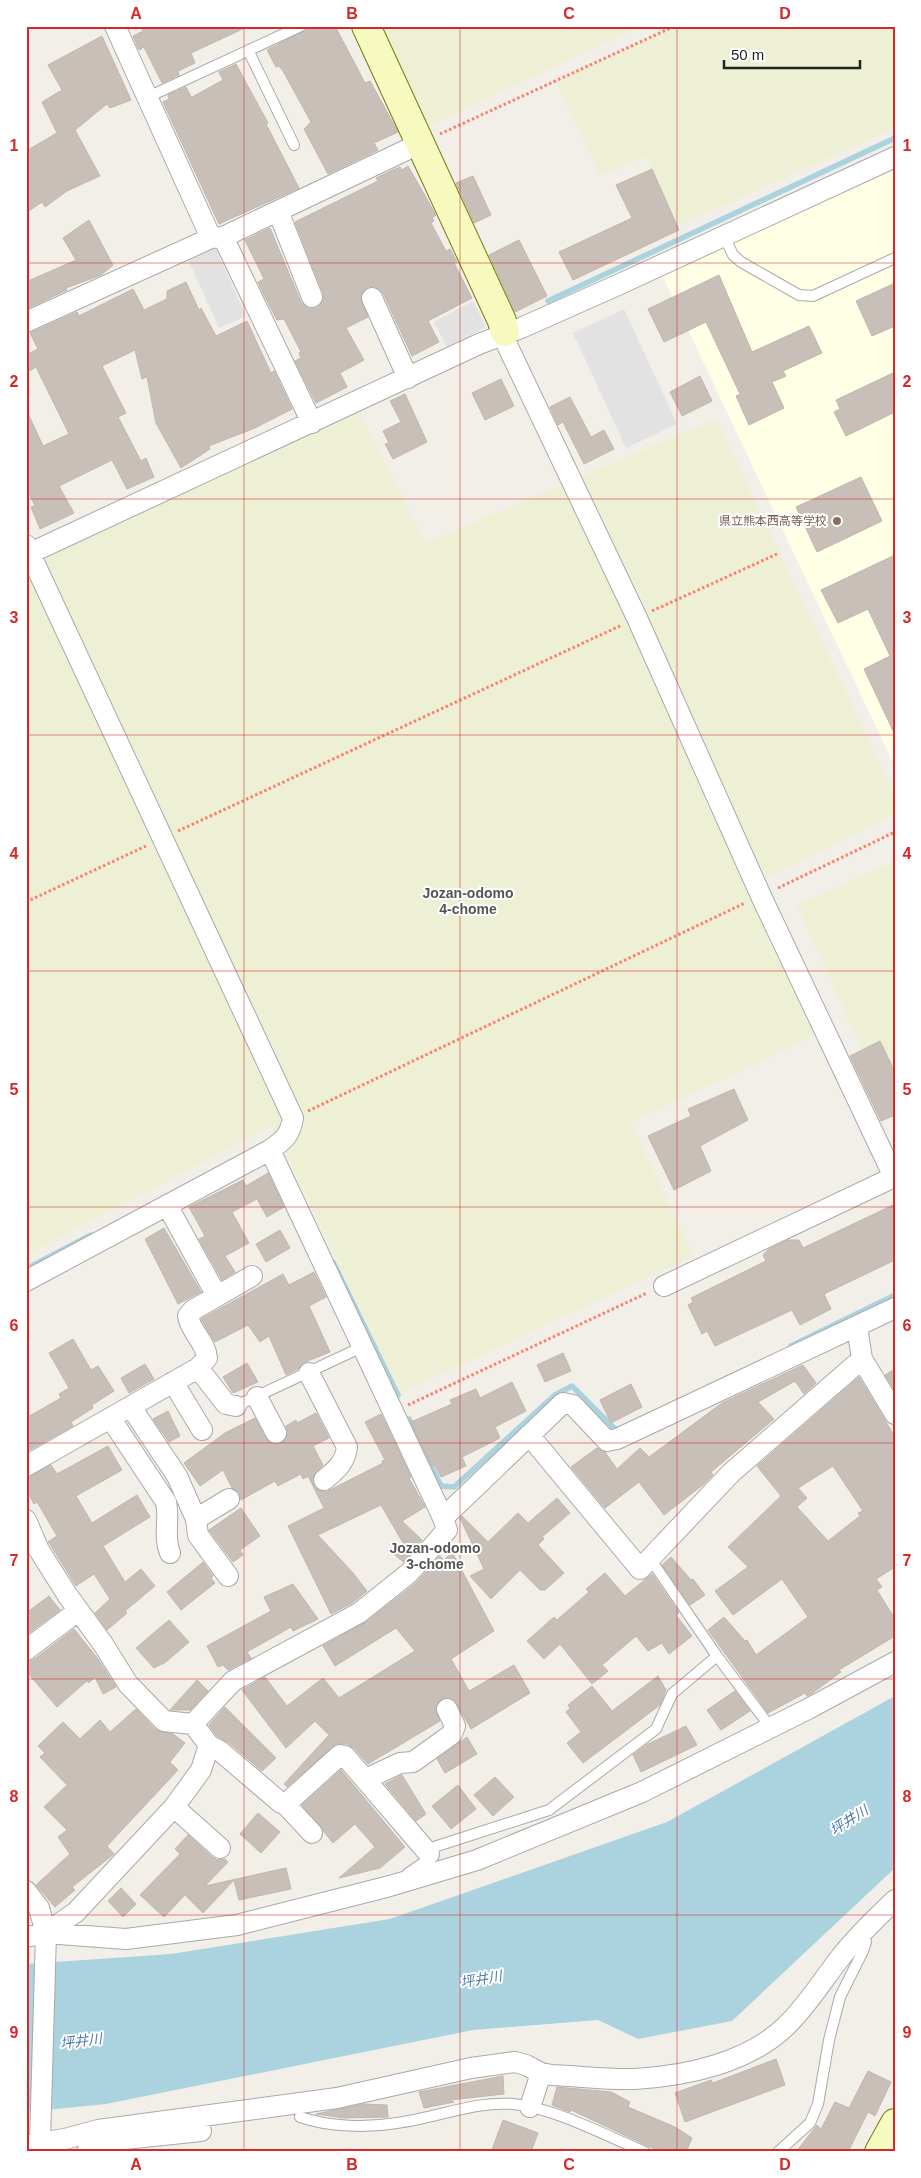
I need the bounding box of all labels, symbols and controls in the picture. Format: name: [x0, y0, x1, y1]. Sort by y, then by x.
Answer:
text: A: [130, 5, 142, 22]
text: B: [346, 5, 358, 22]
text: C: [563, 5, 575, 22]
text: D: [779, 5, 791, 22]
scale bar: [724, 38, 860, 70]
text: 50 m: [731, 46, 764, 63]
text: 1: [10, 137, 19, 154]
text: 1: [903, 137, 912, 154]
text: 2: [10, 373, 19, 390]
text: 2: [903, 373, 912, 390]
place label: 県立熊本西高等学校: [719, 514, 827, 528]
marker: 県立熊本西高等学校: [831, 515, 843, 527]
text: 3: [10, 609, 19, 626]
text: 3: [903, 609, 912, 626]
text: 4: [10, 845, 19, 862]
text: 4: [903, 845, 912, 862]
district label: Jozan-odomo 4-chome: [423, 885, 514, 917]
text: 5: [10, 1081, 19, 1098]
text: 5: [903, 1081, 912, 1098]
text: 6: [10, 1317, 19, 1334]
text: 6: [903, 1317, 912, 1334]
district label: Jozan-odomo 3-chome: [390, 1540, 481, 1572]
text: 7: [10, 1552, 19, 1569]
text: 7: [903, 1552, 912, 1569]
text: 8: [10, 1788, 19, 1805]
text: 8: [903, 1788, 912, 1805]
water label: 坪井川: [827, 1801, 873, 1838]
water label: 坪井川: [459, 1967, 505, 1991]
text: 9: [10, 2024, 19, 2041]
text: 9: [903, 2024, 912, 2041]
water label: 坪井川: [59, 2030, 105, 2051]
text: A: [130, 2156, 142, 2173]
text: B: [346, 2156, 358, 2173]
text: C: [563, 2156, 575, 2173]
text: D: [779, 2156, 791, 2173]

